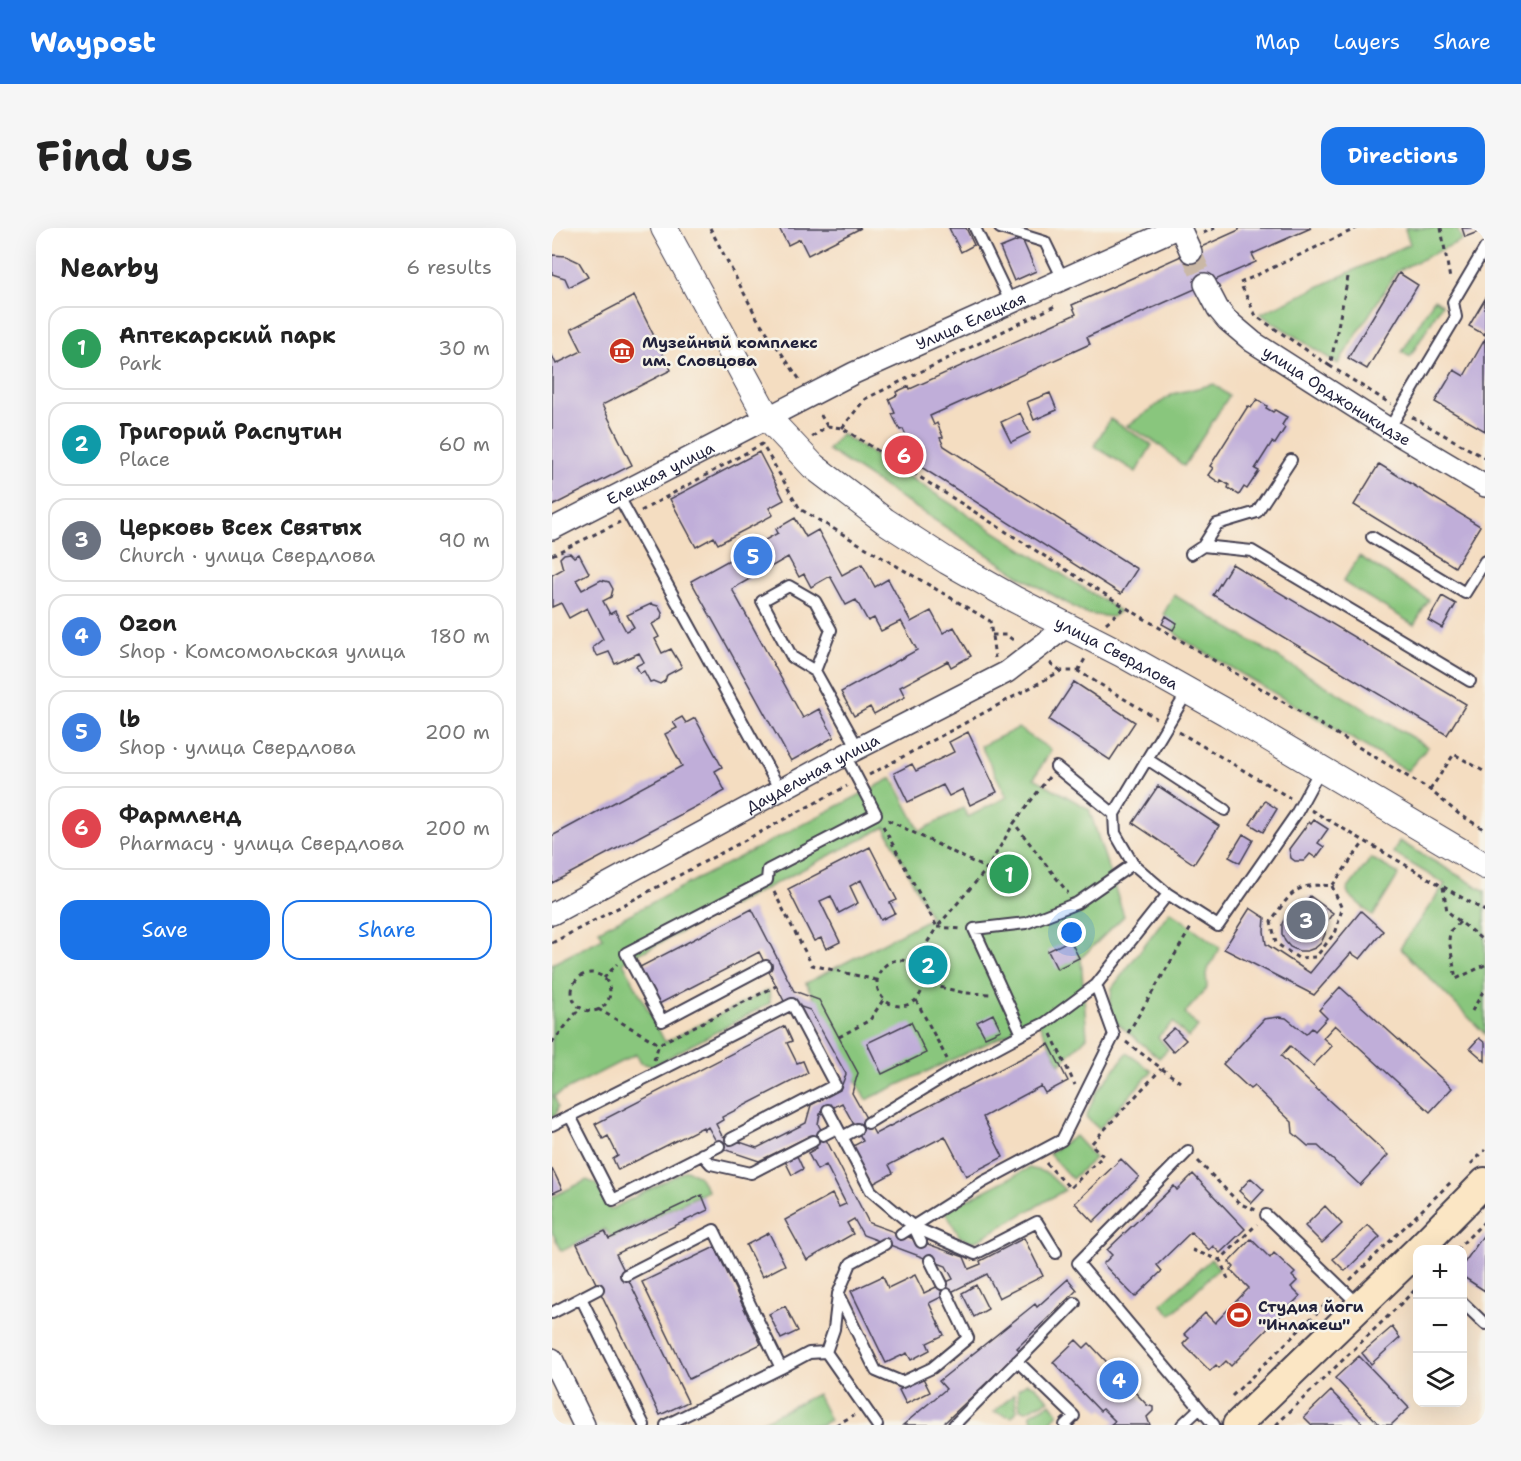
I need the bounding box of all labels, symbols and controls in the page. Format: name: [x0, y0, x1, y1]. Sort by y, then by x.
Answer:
text: Waypost: [30, 23, 156, 61]
text: Map: [1255, 28, 1300, 56]
text: Layers: [1333, 28, 1400, 56]
text: Share: [1433, 28, 1491, 56]
button: Directions: [1321, 127, 1485, 185]
text: Find us: [36, 128, 193, 184]
text: Nearby: [60, 250, 159, 285]
text: 6 results: [406, 254, 492, 280]
street label: Улица Елецкая: [913, 287, 1029, 355]
text: Аптекарский парк: [119, 321, 336, 350]
place label: Музейный комплекс им. Словцова: [642, 332, 818, 371]
text: 1: [77, 335, 86, 361]
text: 30 m: [438, 335, 490, 361]
museum icon: Музейный комплекс им. Словцова: [607, 336, 637, 366]
street label: улица Орджоникидзе: [1259, 341, 1415, 451]
text: Park: [119, 350, 162, 376]
text: Григорий Распутин: [119, 417, 342, 446]
text: 2: [75, 431, 89, 457]
text: 60 m: [438, 431, 490, 457]
pin: 6: [884, 432, 924, 478]
street label: Елецкая улица: [603, 437, 718, 510]
text: Place: [119, 446, 170, 472]
text: Церковь Всех Святых: [119, 513, 362, 542]
text: 3: [75, 527, 89, 553]
text: 90 m: [438, 527, 490, 553]
pin: 5: [734, 534, 772, 578]
text: Church · улица Свердлова: [119, 542, 375, 568]
text: Ozon: [119, 609, 177, 638]
street label: улица Свердлова: [1052, 612, 1182, 695]
text: 4: [75, 623, 89, 649]
text: 180 m: [430, 623, 490, 649]
text: Shop · Комсомольская улица: [119, 638, 405, 664]
text: lb: [119, 705, 140, 734]
text: 5: [75, 719, 88, 745]
text: 200 m: [425, 719, 490, 745]
street label: Даудельная улица: [742, 729, 883, 818]
text: Shop · улица Свердлова: [119, 734, 356, 760]
text: Фармленд: [119, 801, 241, 830]
text: 6: [75, 815, 89, 841]
text: 200 m: [425, 815, 490, 841]
text: Pharmacy · улица Свердлова: [119, 830, 404, 856]
pin: 1: [990, 852, 1028, 896]
pin: 3: [1286, 898, 1326, 942]
button: Save: [60, 900, 270, 960]
button: Share: [282, 900, 492, 960]
your location: [1057, 918, 1086, 947]
pin: 2: [908, 942, 947, 988]
map controls: [1413, 1245, 1467, 1407]
button: +: [1413, 1245, 1467, 1299]
place label: Студия йоги "Инлакеш": [1258, 1296, 1364, 1335]
button: −: [1413, 1299, 1467, 1353]
sports icon: Студия йоги "Инлакеш": [1224, 1300, 1254, 1330]
button: layers: [1413, 1353, 1467, 1407]
pin: 4: [1100, 1358, 1138, 1402]

